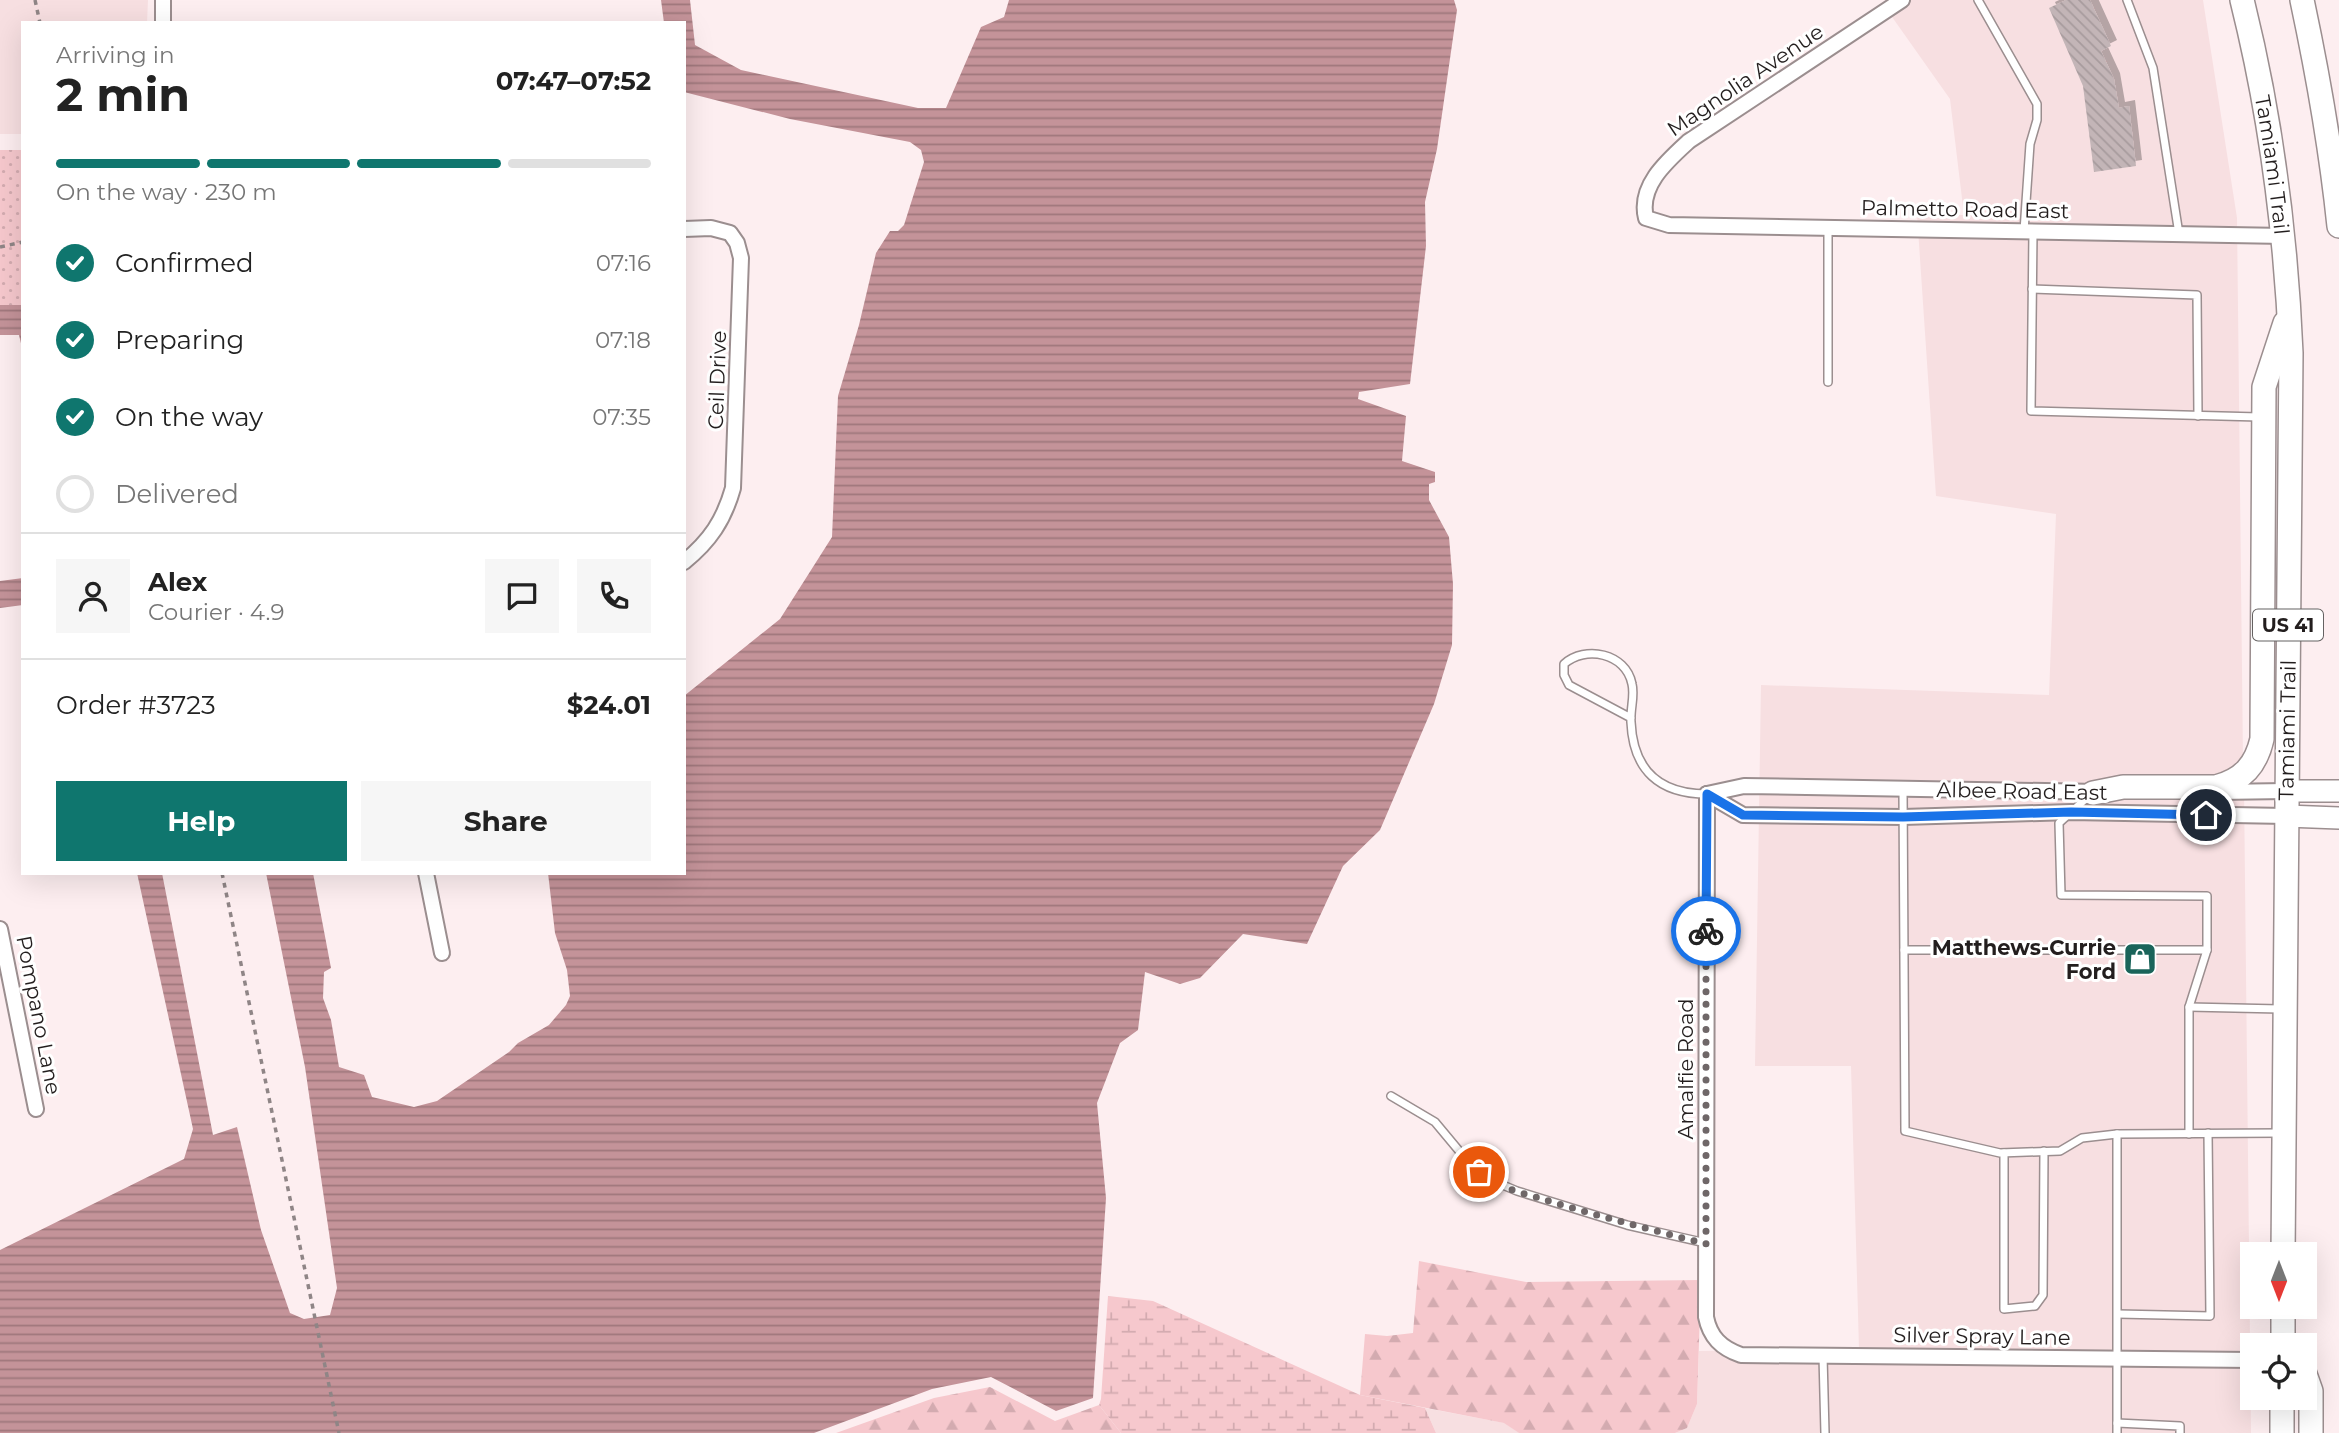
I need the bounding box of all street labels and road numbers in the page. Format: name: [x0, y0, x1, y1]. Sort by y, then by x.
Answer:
street label: Magnolia Avenue: [1662, 19, 1828, 141]
street label: Tamiami Trail: [2250, 93, 2295, 236]
street label: Palmetto Road East: [1861, 195, 2069, 223]
street label: Ceil Drive: [703, 330, 731, 430]
road number: US 41: [2253, 610, 2323, 640]
street label: Tamiami Trail: [2273, 659, 2301, 801]
street label: Albee Road East: [1936, 777, 2108, 805]
street label: Pompano Lane: [11, 933, 67, 1097]
street label: Amalfie Road: [1673, 998, 1698, 1140]
street label: Silver Spray Lane: [1893, 1322, 2071, 1350]

